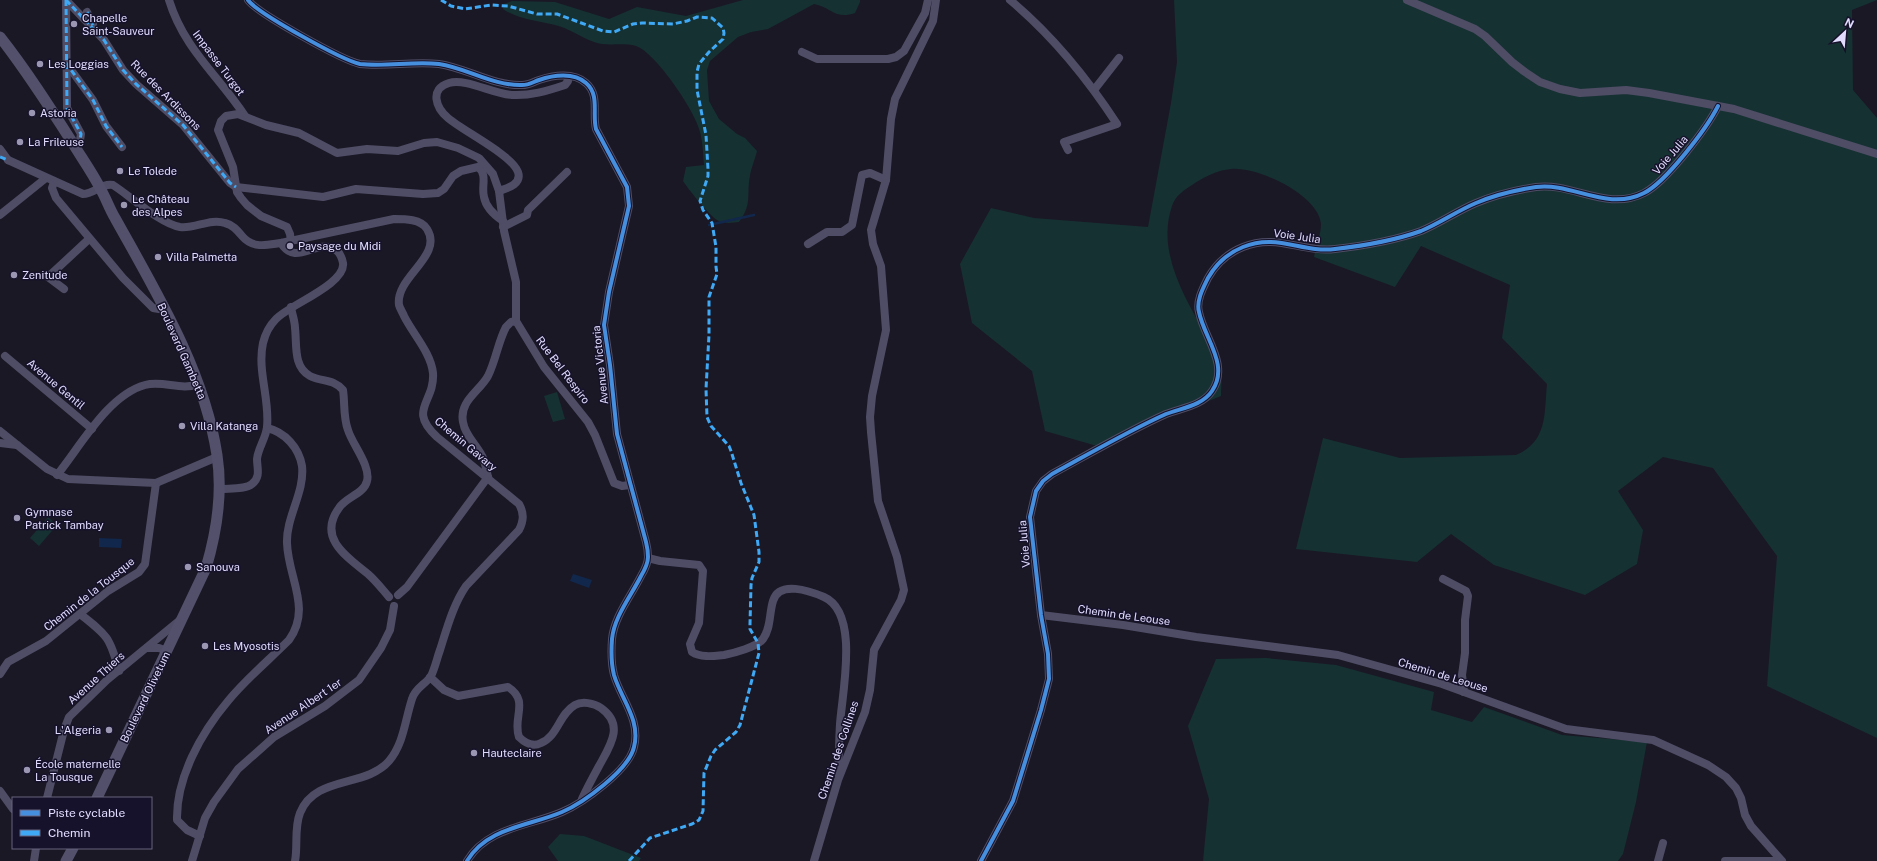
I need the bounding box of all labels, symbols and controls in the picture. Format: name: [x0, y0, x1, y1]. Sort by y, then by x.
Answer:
place label: Chapelle Saint-Sauveur: [82, 12, 154, 37]
north arrow: [1825, 12, 1865, 52]
text: N: [1843, 16, 1856, 30]
marker: Chapelle Saint-Sauveur: [69, 19, 79, 29]
street label: Impasse Turgot: [191, 28, 247, 98]
place label: Les Loggias: [48, 58, 109, 70]
street label: Rue des Ardissons: [129, 58, 204, 133]
marker: Les Loggias: [35, 59, 45, 69]
place label: Astoria: [40, 107, 77, 119]
marker: Astoria: [27, 108, 37, 118]
street label: Voie Julia: [1650, 133, 1690, 177]
place label: La Frileuse: [28, 136, 84, 148]
marker: La Frileuse: [15, 137, 25, 147]
place label: Le Tolede: [128, 165, 177, 177]
marker: Le Tolede: [115, 166, 125, 176]
place label: Le Château des Alpes: [132, 193, 189, 218]
marker: Le Château des Alpes: [119, 200, 129, 210]
street label: Voie Julia: [1273, 227, 1321, 245]
place label: Paysage du Midi: [298, 240, 381, 252]
marker: Paysage du Midi: [285, 241, 295, 251]
place label: Villa Palmetta: [166, 251, 237, 263]
marker: Villa Palmetta: [153, 252, 163, 262]
place label: Zenitude: [22, 269, 68, 281]
marker: Zenitude: [9, 270, 19, 280]
street label: Boulevard Gambetta: [155, 301, 209, 401]
street label: Avenue Victoria: [590, 325, 610, 405]
street label: Rue Bel Respiro: [534, 334, 592, 406]
street label: Avenue Gentil: [25, 357, 87, 411]
street label: Chemin Gavary: [433, 415, 500, 474]
place label: Villa Katanga: [190, 420, 258, 432]
marker: Villa Katanga: [177, 421, 187, 431]
place label: Gymnase Patrick Tambay: [25, 506, 104, 531]
marker: Gymnase Patrick Tambay: [12, 513, 22, 523]
street label: Voie Julia: [1016, 520, 1032, 568]
street label: Chemin de la Tousque: [41, 555, 137, 633]
place label: Sanouva: [196, 561, 240, 573]
marker: Sanouva: [183, 562, 193, 572]
street label: Chemin de Leouse: [1077, 603, 1171, 627]
place label: Les Myosotis: [213, 640, 280, 652]
marker: Les Myosotis: [200, 641, 210, 651]
street label: Avenue Thiers: [65, 649, 127, 707]
street label: Boulevard Olivetum: [118, 650, 172, 744]
street label: Chemin de Leouse: [1397, 656, 1489, 694]
street label: Avenue Albert 1er: [262, 676, 344, 736]
street label: Chemin des Collines: [815, 699, 861, 801]
place label: L'Algeria: [55, 724, 101, 736]
marker: L'Algeria: [104, 725, 114, 735]
place label: Hauteclaire: [482, 747, 542, 759]
marker: Hauteclaire: [469, 748, 479, 758]
place label: École maternelle La Tousque: [35, 757, 121, 783]
marker: École maternelle La Tousque: [22, 765, 32, 775]
legend: [12, 797, 152, 849]
text: Piste cyclable: [48, 806, 125, 820]
text: Chemin: [48, 826, 90, 840]

